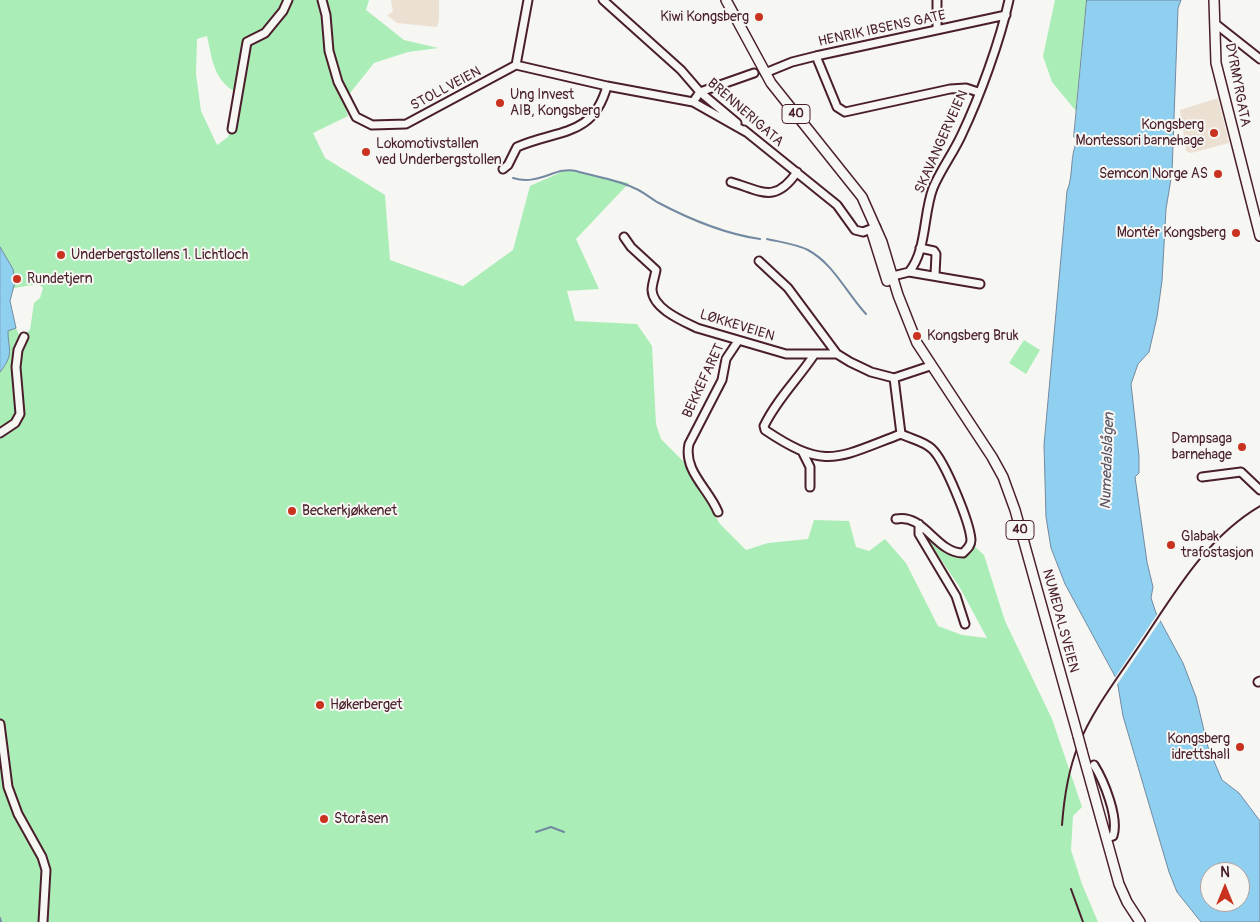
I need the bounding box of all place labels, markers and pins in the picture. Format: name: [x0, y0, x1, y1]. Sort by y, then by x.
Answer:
place label: Kiwi Kongsberg: [660, 9, 749, 25]
marker: Kiwi Kongsberg: [753, 11, 765, 23]
place label: Ung Invest AIB, Kongsberg: [510, 87, 600, 120]
marker: Ung Invest AIB, Kongsberg: [494, 97, 506, 109]
place label: Kongsberg Montessori barnehage: [1075, 117, 1204, 150]
marker: Kongsberg Montessori barnehage: [1208, 127, 1220, 139]
place label: Lokomotivstallen ved Underbergstollen: [376, 136, 502, 168]
marker: Lokomotivstallen ved Underbergstollen: [360, 146, 372, 158]
place label: Semcon Norge AS: [1099, 166, 1208, 182]
marker: Semcon Norge AS: [1212, 168, 1224, 180]
place label: Montér Kongsberg: [1117, 225, 1226, 241]
marker: Montér Kongsberg: [1230, 227, 1242, 239]
place label: Underbergstollens 1. Lichtloch: [71, 247, 248, 263]
marker: Underbergstollens 1. Lichtloch: [55, 249, 67, 261]
place label: Rundetjern: [27, 271, 93, 287]
marker: Rundetjern: [11, 273, 23, 285]
place label: Kongsberg Bruk: [927, 328, 1019, 344]
marker: Kongsberg Bruk: [911, 330, 923, 342]
place label: Dampsaga barnehage: [1171, 431, 1232, 464]
marker: Dampsaga barnehage: [1236, 441, 1248, 453]
place label: Beckerkjøkkenet: [302, 503, 397, 519]
marker: Beckerkjøkkenet: [286, 505, 298, 517]
place label: Glabak trafostasjon: [1181, 529, 1254, 562]
marker: Glabak trafostasjon: [1165, 539, 1177, 551]
place label: Høkerberget: [330, 697, 402, 713]
marker: Høkerberget: [314, 699, 326, 711]
place label: Kongsberg idrettshall: [1167, 731, 1230, 764]
marker: Kongsberg idrettshall: [1234, 741, 1246, 753]
place label: Storåsen: [334, 811, 388, 827]
marker: Storåsen: [318, 813, 330, 825]

